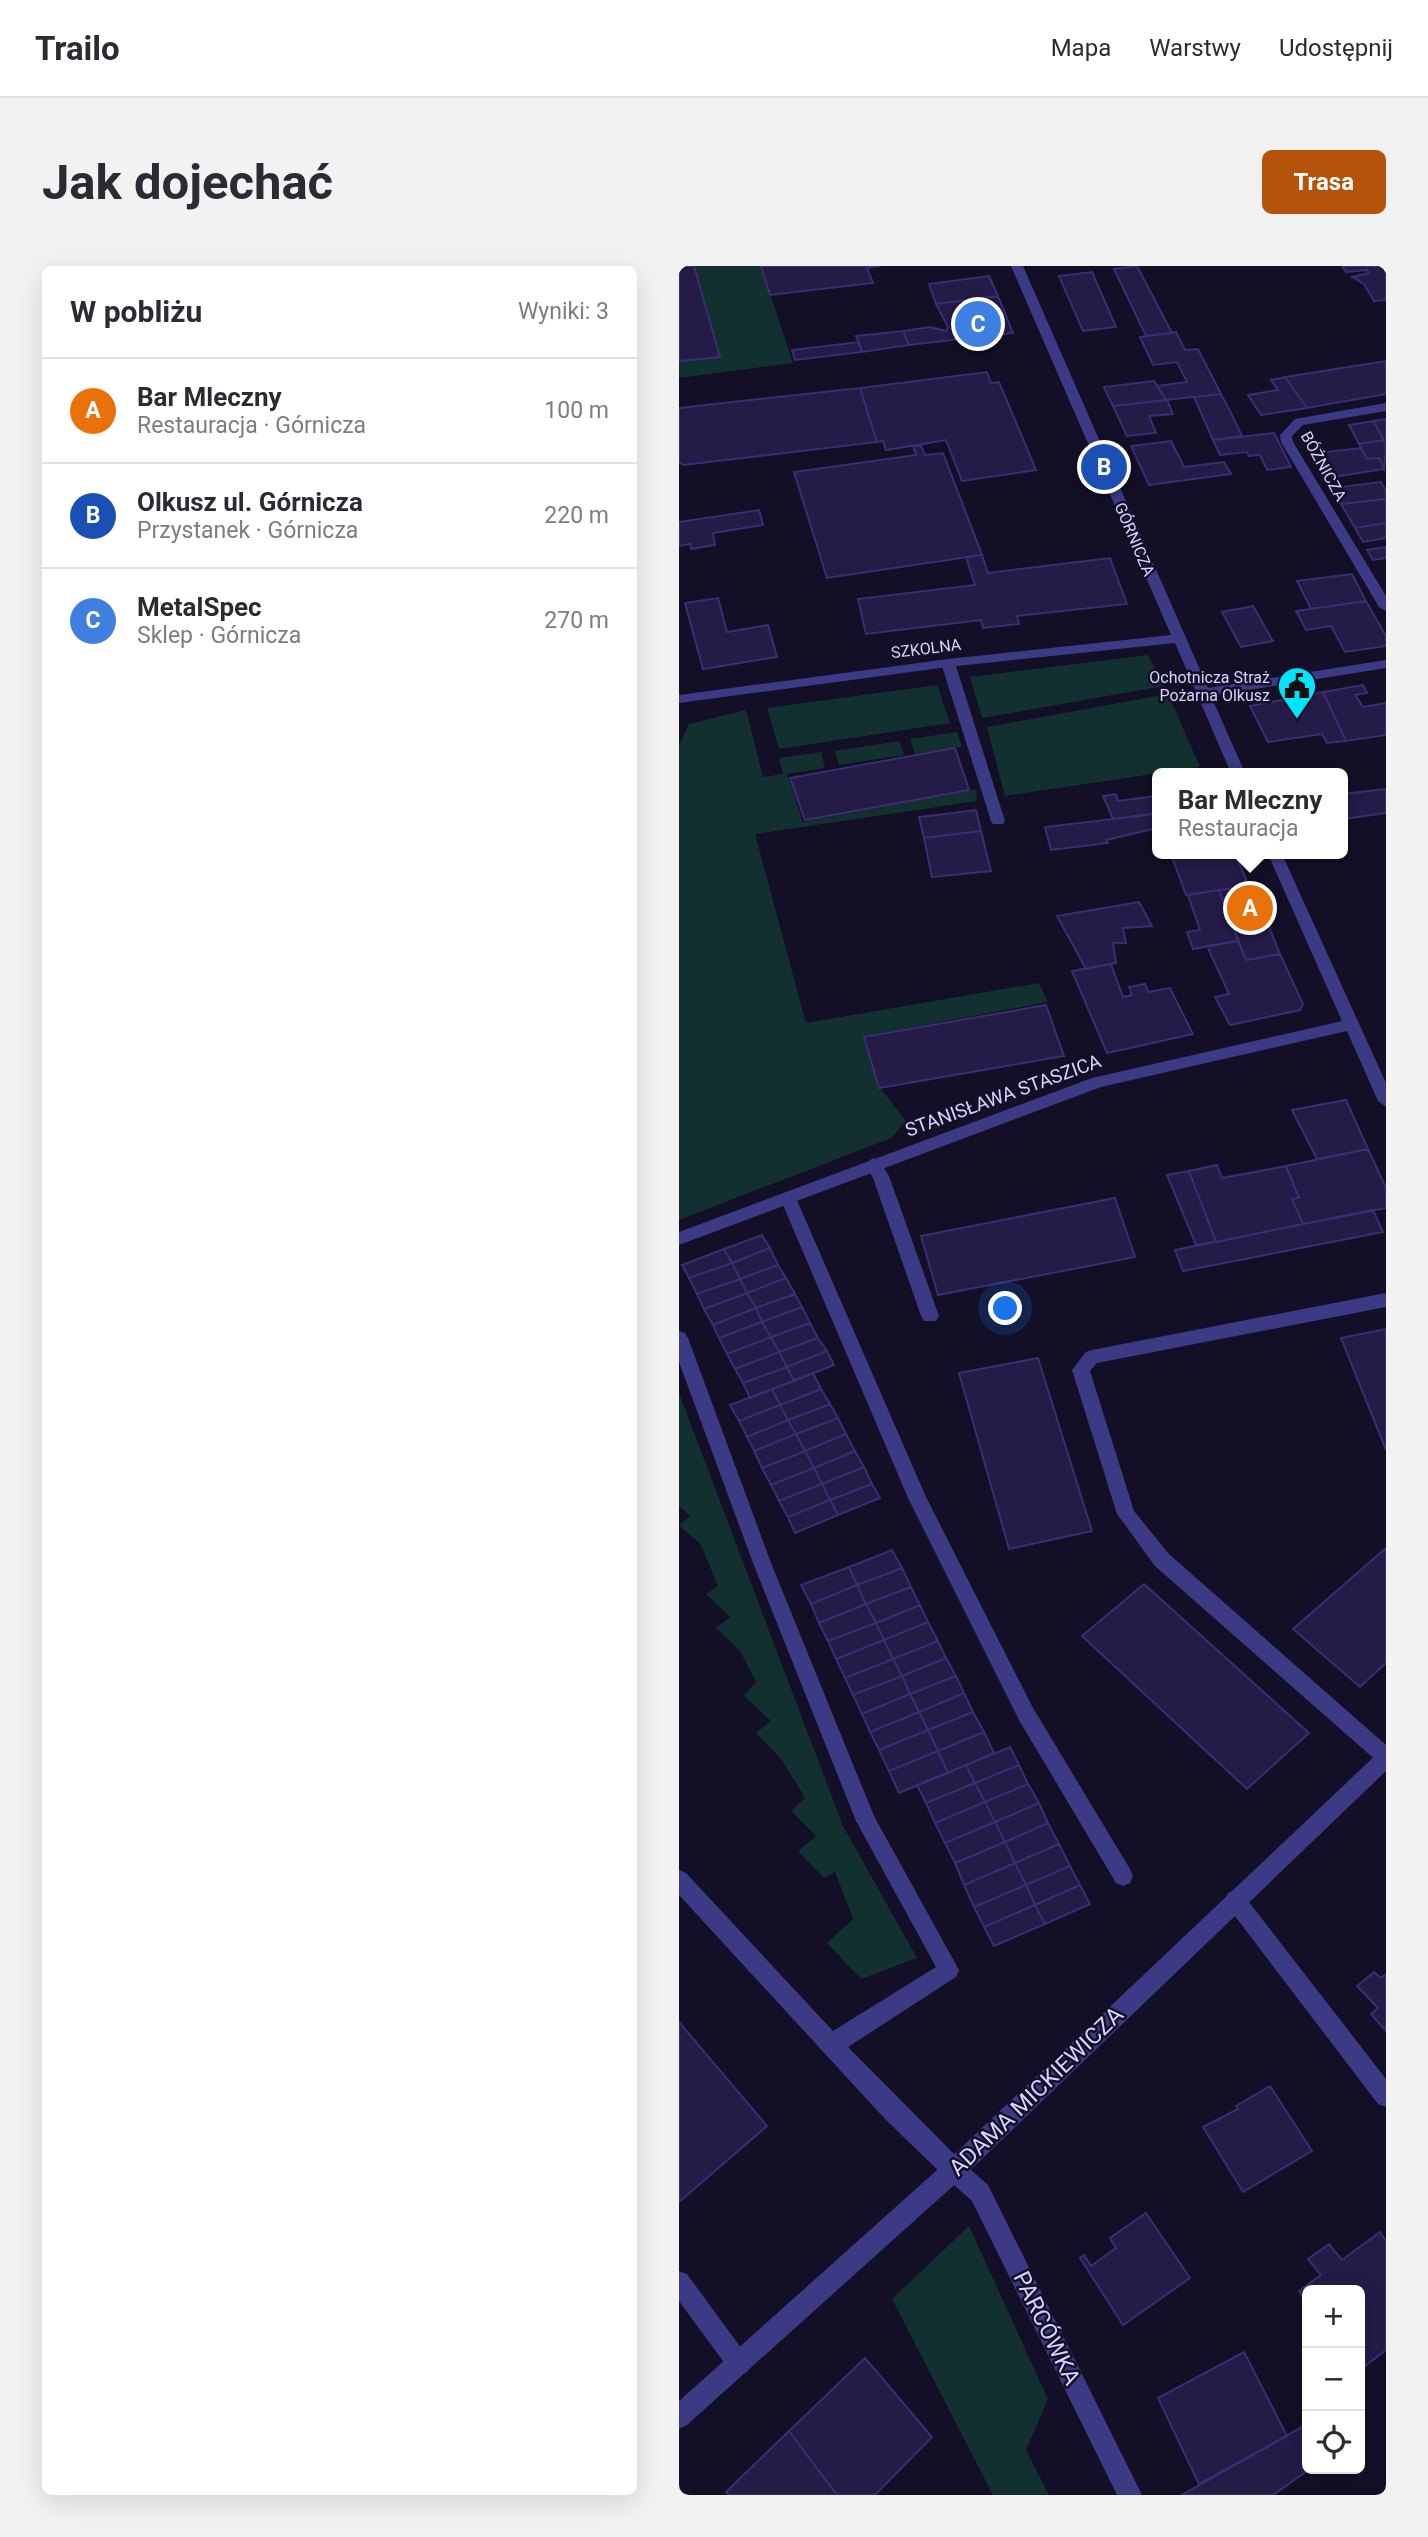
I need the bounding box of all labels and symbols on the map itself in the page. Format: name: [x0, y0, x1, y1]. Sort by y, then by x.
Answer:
pin: C: [955, 298, 1001, 350]
street label: BÓŻNICZA: [1297, 428, 1352, 505]
pin: B: [1081, 441, 1127, 493]
street label: GÓRNICZA: [1111, 499, 1160, 579]
street label: SZKOLNA: [890, 635, 963, 662]
public building icon: Ochotnicza Straż Pożarna Olkusz: [1276, 665, 1318, 720]
place label: Ochotnicza Straż Pożarna Olkusz: [1149, 668, 1270, 705]
pin: A: [1227, 882, 1273, 934]
street label: STANISŁAWA STASZICA: [902, 1049, 1105, 1142]
your location: [988, 1291, 1022, 1325]
street label: ADAMA MICKIEWICZA: [944, 2001, 1129, 2181]
street label: PARCÓWKA: [1008, 2267, 1086, 2389]

